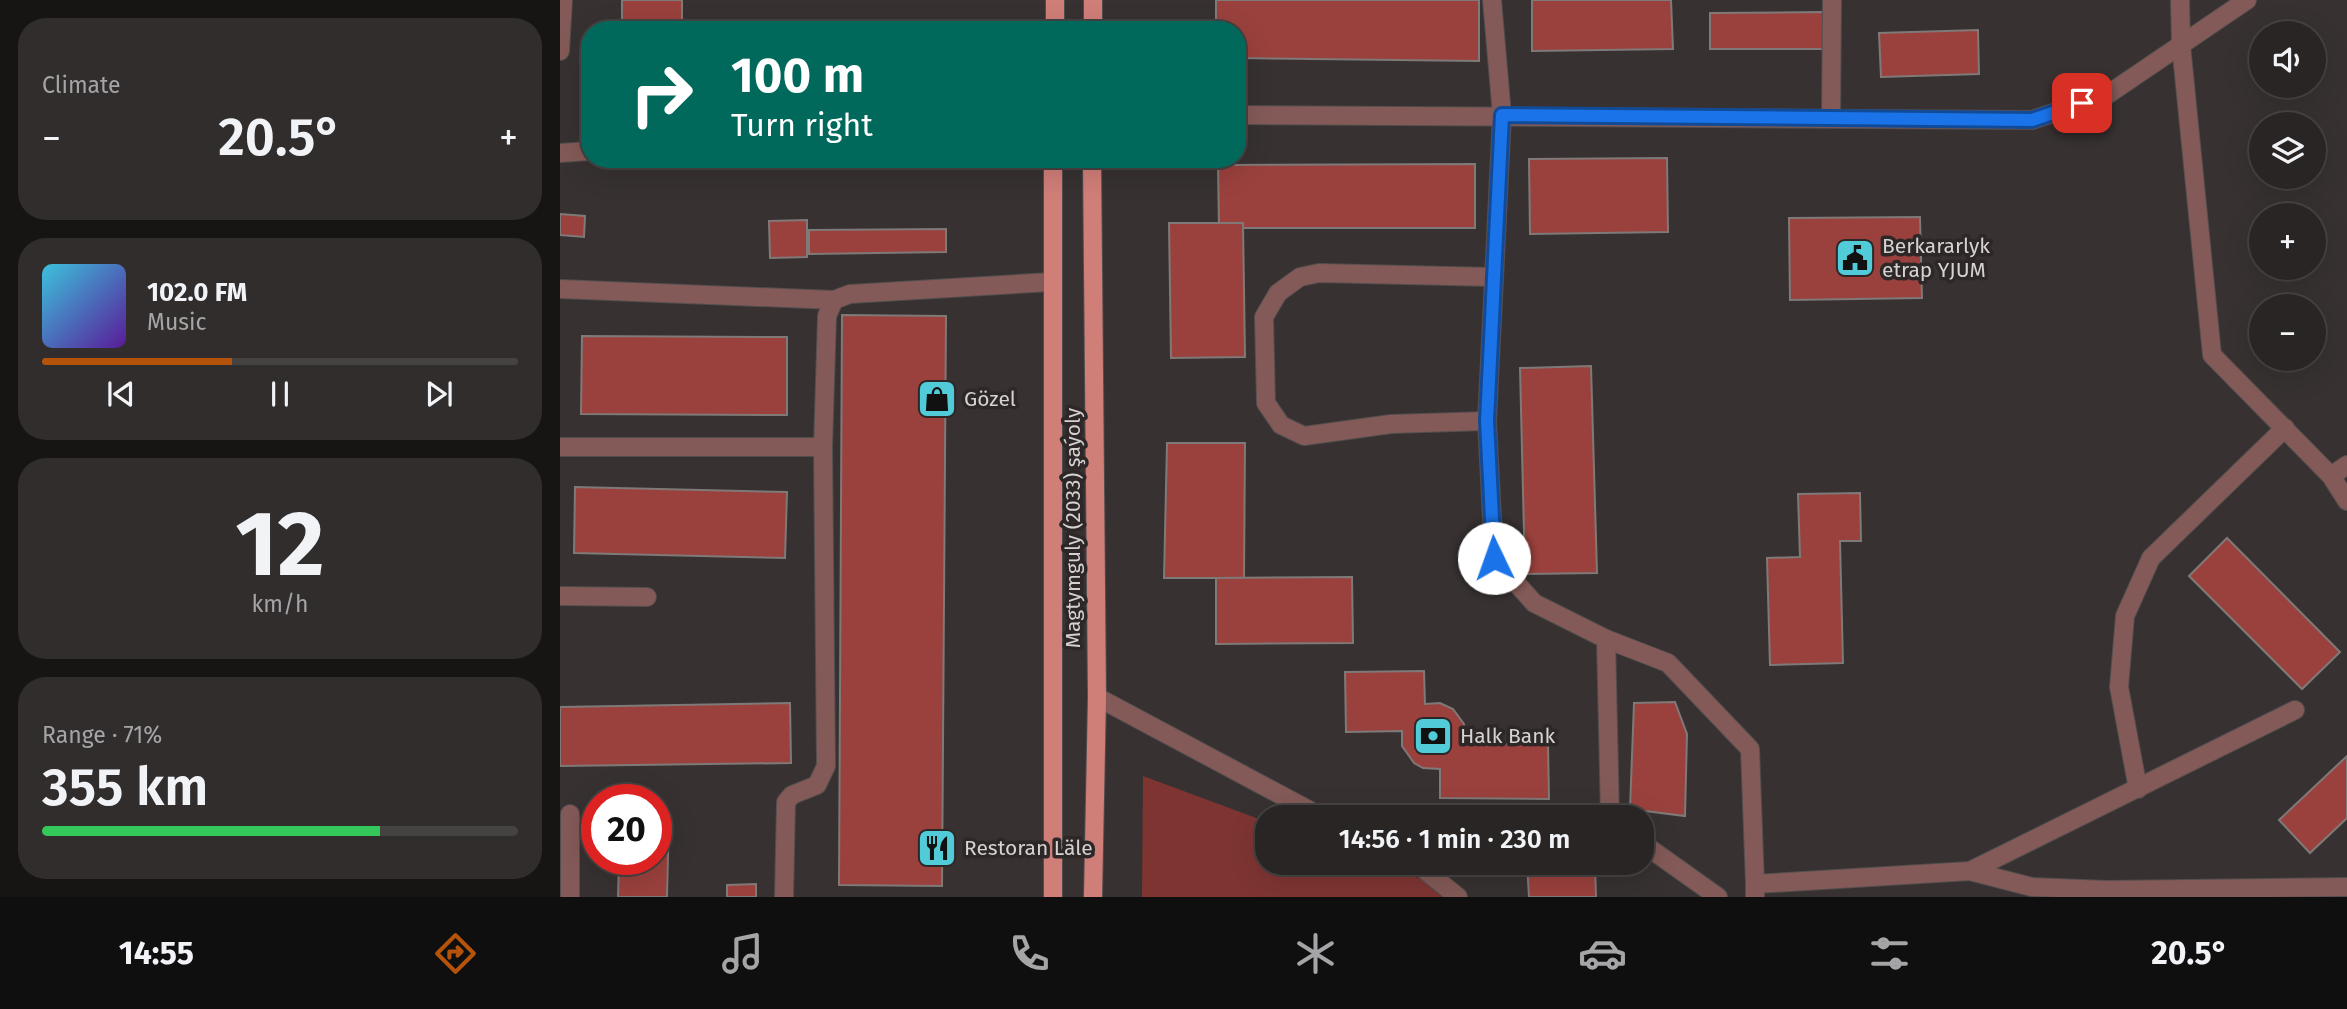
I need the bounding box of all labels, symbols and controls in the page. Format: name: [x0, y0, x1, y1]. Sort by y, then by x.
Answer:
map controls: [2249, 21, 2326, 371]
button: sound: [2249, 21, 2326, 98]
text: 100 m: [731, 46, 864, 105]
icon: right: [616, 49, 707, 140]
text: Climate: [42, 71, 121, 99]
pin: [2052, 73, 2112, 133]
icon: arrive: [2063, 84, 2101, 122]
text: 20.5°: [218, 106, 342, 169]
text: Turn right: [731, 106, 873, 144]
button: layers: [2249, 112, 2326, 189]
text: −: [42, 115, 61, 161]
text: +: [499, 115, 518, 161]
button: +: [2249, 203, 2326, 280]
place label: Berkararlyk etrap YJUM: [1882, 233, 1990, 283]
public building icon: Berkararlyk etrap YJUM: [1834, 237, 1876, 279]
text: 102.0 FM: [147, 277, 247, 308]
button: −: [2249, 294, 2326, 371]
text: Music: [147, 308, 207, 336]
icon: previous: [102, 375, 140, 413]
icon: pause: [261, 375, 299, 413]
icon: next: [420, 375, 458, 413]
shop icon: Gözel: [916, 378, 958, 420]
place label: Gözel: [964, 386, 1016, 412]
street label: Magtymguly (2033) şaýoly: [1060, 407, 1086, 648]
text: 12: [235, 490, 325, 599]
position arrow: [1457, 521, 1531, 595]
text: km/h: [252, 590, 308, 618]
bank icon: Halk Bank: [1412, 715, 1454, 757]
text: Range · 71%: [42, 721, 162, 749]
place label: Halk Bank: [1460, 723, 1555, 749]
text: 355 km: [42, 756, 208, 819]
speed limit sign: 20: [581, 784, 672, 875]
text: 14:56 · 1 min · 230 m: [1339, 824, 1570, 855]
restaurant icon: Restoran Läle: [916, 827, 958, 869]
place label: Restoran Läle: [964, 835, 1093, 861]
icon: directions: [431, 929, 480, 978]
icon: music: [718, 929, 767, 978]
icon: phone: [1005, 929, 1054, 978]
icon: climate: [1291, 929, 1340, 978]
icon: car: [1578, 929, 1627, 978]
icon: filters: [1865, 929, 1914, 978]
text: 14:55: [119, 934, 194, 972]
text: 20.5°: [2151, 934, 2228, 972]

